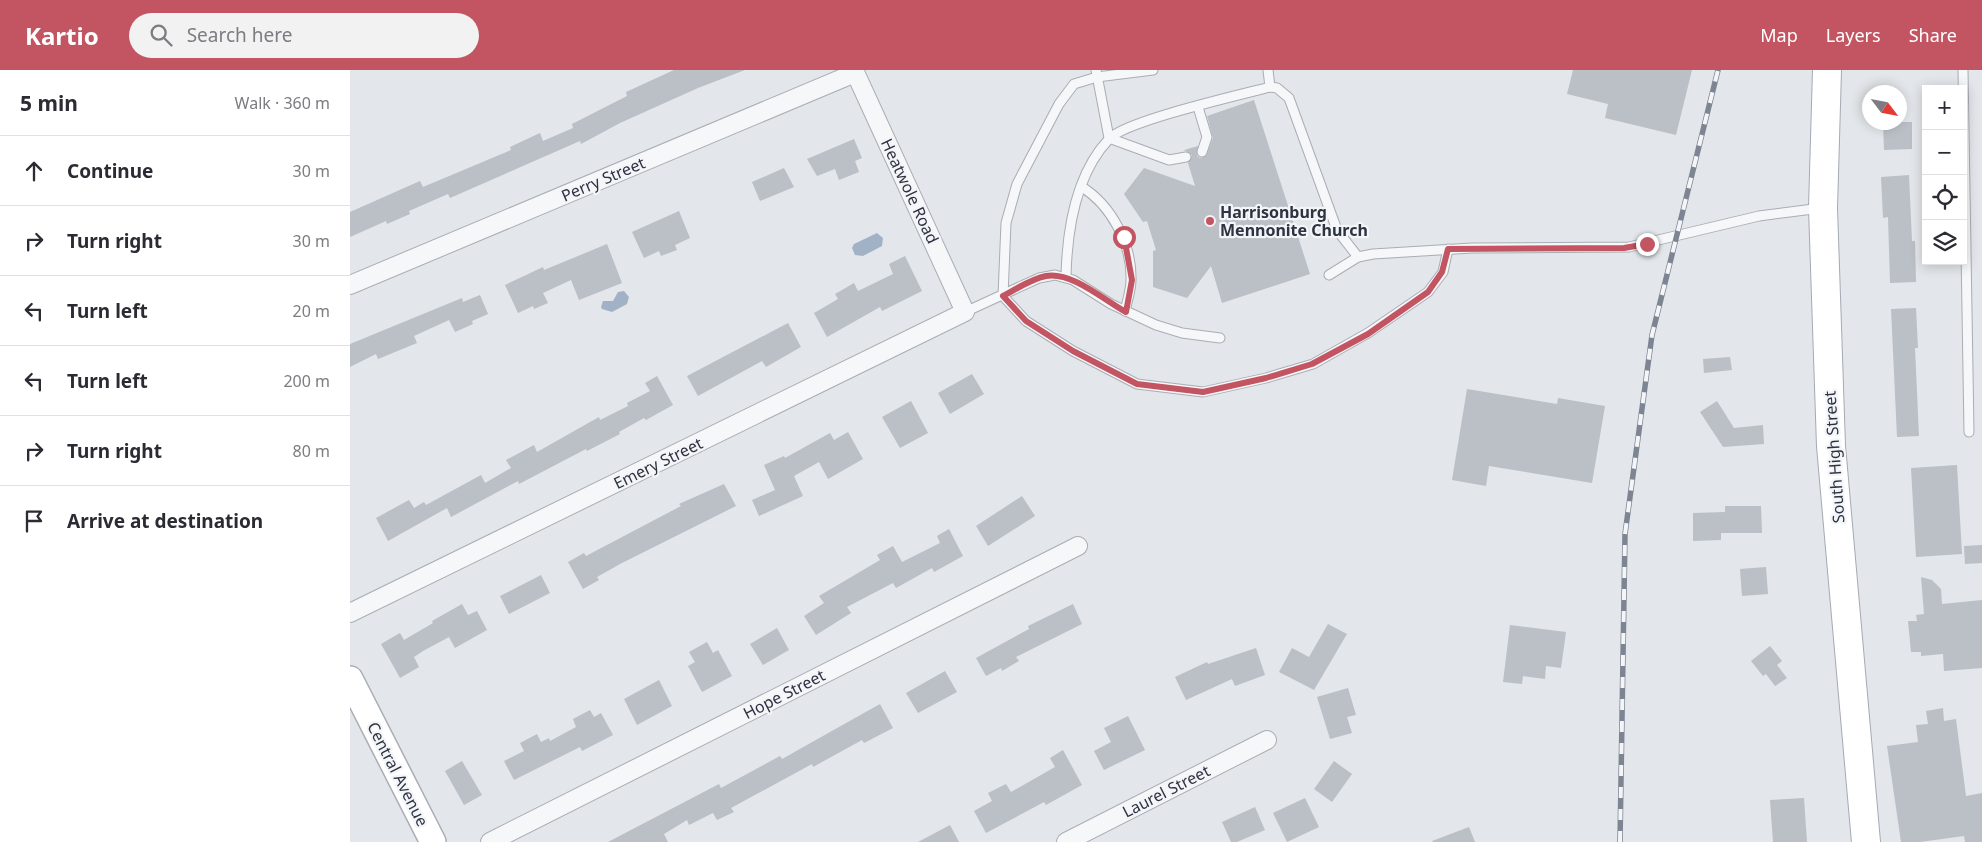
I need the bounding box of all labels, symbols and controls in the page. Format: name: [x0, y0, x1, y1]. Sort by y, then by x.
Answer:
search box: [129, 13, 479, 58]
text: Kartio: [25, 19, 99, 52]
icon: search: [147, 21, 175, 49]
text: Search here: [187, 22, 292, 48]
text: Map: [1760, 23, 1798, 47]
text: Layers: [1826, 23, 1881, 47]
text: Share: [1909, 23, 1957, 47]
north arrow: [1862, 85, 1907, 130]
map controls: [1922, 85, 1967, 265]
button: +: [1922, 85, 1967, 130]
text: 5 min: [20, 89, 78, 117]
text: Walk · 360 m: [235, 92, 330, 114]
button: −: [1922, 130, 1967, 175]
street label: Heatwole Road: [876, 135, 944, 247]
street label: Perry Street: [558, 151, 648, 206]
icon: ahead: [20, 157, 48, 185]
text: Continue: [67, 158, 153, 184]
text: 30 m: [293, 160, 330, 182]
button: locate: [1922, 175, 1967, 220]
place label: Harrisonburg Mennonite Church: [1220, 201, 1368, 241]
marker: Harrisonburg Mennonite Church: [1204, 215, 1216, 227]
button: layers: [1922, 220, 1967, 265]
route start: [1113, 226, 1136, 249]
icon: right: [20, 227, 48, 255]
text: Turn right: [67, 228, 162, 254]
text: 30 m: [293, 230, 330, 252]
route end: [1636, 233, 1659, 256]
icon: left: [20, 297, 48, 325]
text: Turn left: [67, 298, 148, 324]
text: 20 m: [293, 300, 330, 322]
icon: left: [20, 367, 48, 395]
text: Turn left: [67, 368, 148, 394]
text: 200 m: [283, 370, 330, 392]
street label: South High Street: [1818, 390, 1850, 524]
street label: Emery Street: [610, 432, 706, 494]
icon: right: [20, 437, 48, 465]
text: Turn right: [67, 438, 162, 464]
text: 80 m: [293, 440, 330, 462]
icon: arrive: [20, 507, 48, 535]
text: Arrive at destination: [67, 508, 263, 534]
street label: Hope Street: [739, 664, 829, 724]
street label: Central Avenue: [362, 718, 434, 830]
street label: Laurel Street: [1118, 759, 1214, 822]

